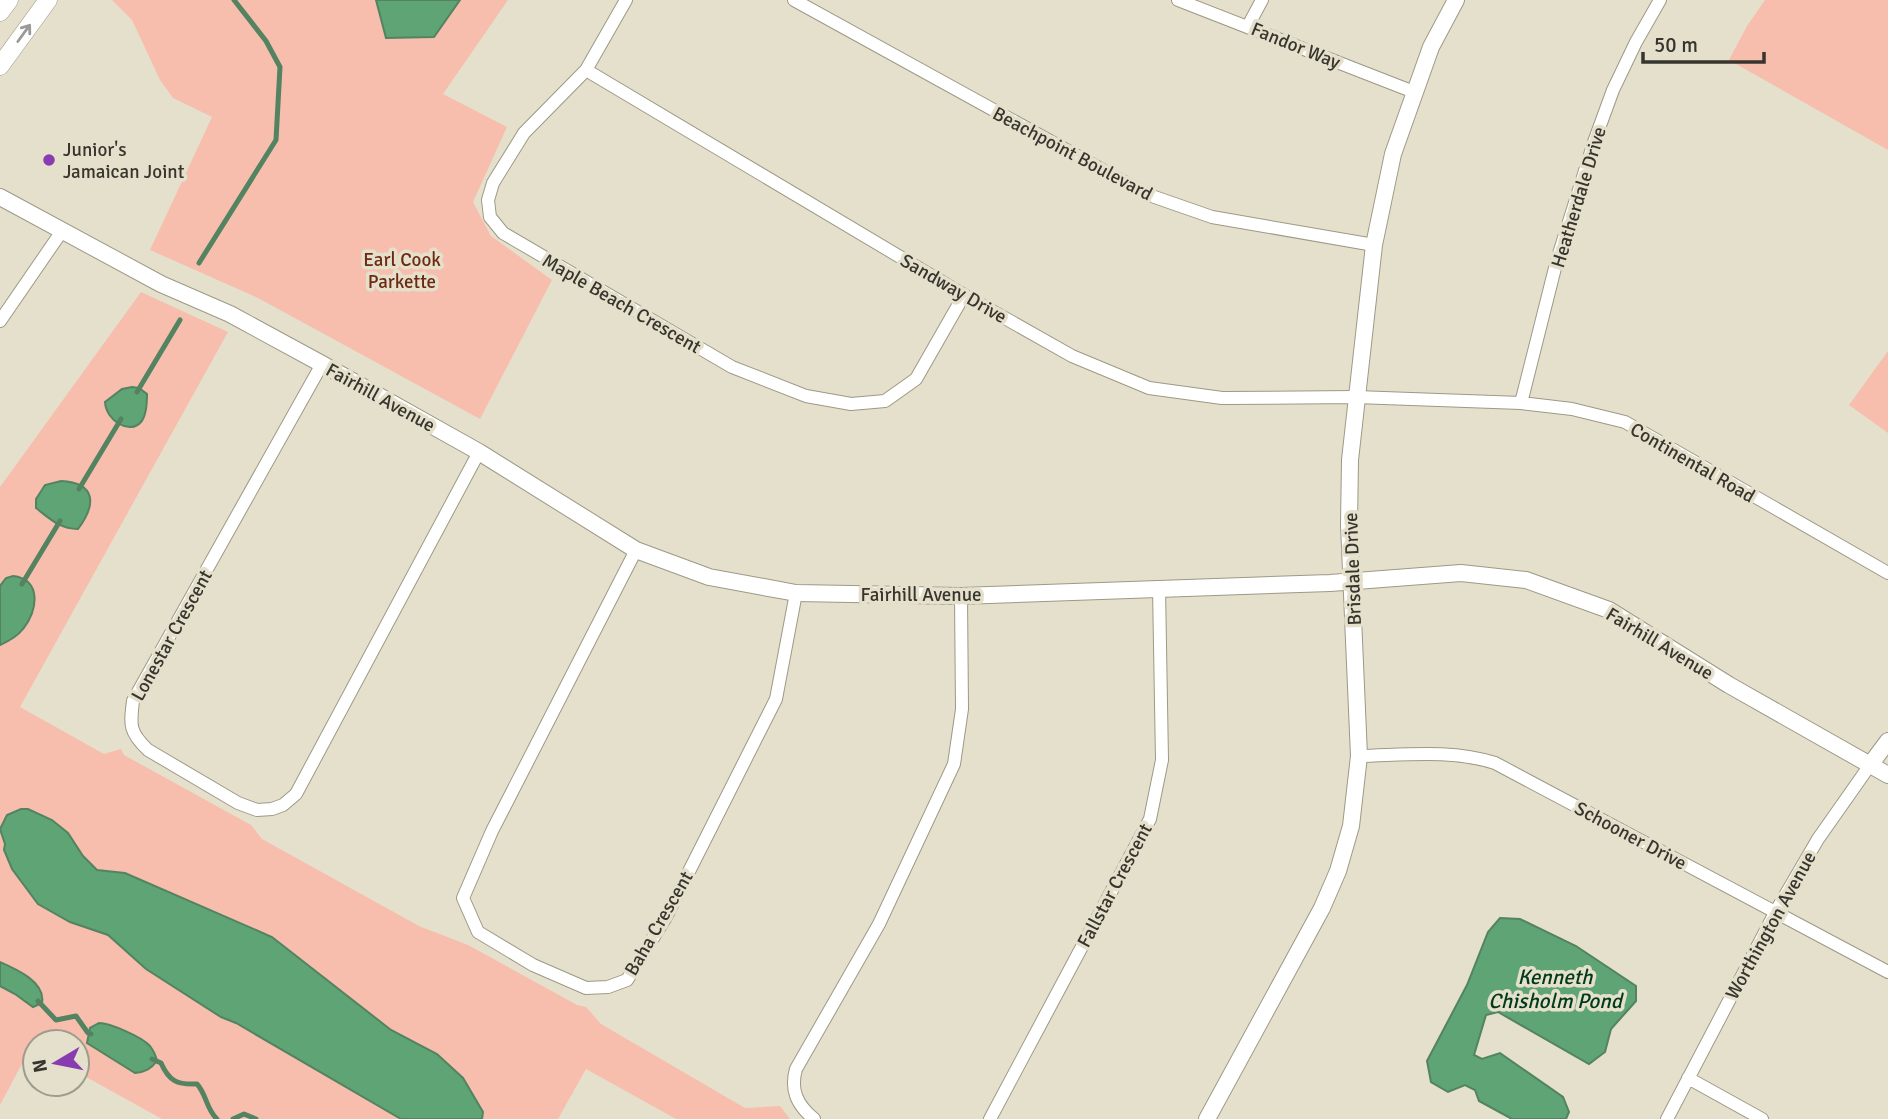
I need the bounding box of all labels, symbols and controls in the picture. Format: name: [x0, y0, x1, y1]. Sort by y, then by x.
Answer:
street label: Fandor Way: [1247, 17, 1344, 75]
scale bar: [1643, 21, 1764, 65]
one-way arrow: [17, 24, 31, 43]
text: 50 m: [1654, 32, 1698, 58]
street label: Beachpoint Boulevard: [988, 102, 1157, 206]
street label: Heatherdale Drive: [1546, 124, 1612, 271]
place label: Junior's Jamaican Joint: [63, 138, 185, 184]
marker: Junior's Jamaican Joint: [41, 152, 57, 168]
park label: Earl Cook Parkette: [363, 248, 441, 294]
street label: Maple Beach Crescent: [538, 249, 706, 359]
street label: Sandway Drive: [896, 249, 1011, 329]
street label: Fairhill Avenue: [322, 358, 439, 438]
street label: Continental Road: [1626, 417, 1759, 508]
street label: Brisdale Drive: [1339, 512, 1367, 626]
street label: Lonestar Crescent: [126, 565, 218, 705]
street label: Fairhill Avenue: [860, 583, 982, 607]
street label: Fairhill Avenue: [1601, 602, 1718, 685]
street label: Schooner Drive: [1571, 796, 1691, 875]
street label: Fallstar Crescent: [1072, 819, 1158, 952]
street label: Worthington Avenue: [1720, 847, 1821, 1004]
street label: Baha Crescent: [619, 867, 699, 980]
water label: Kenneth Chisholm Pond: [1488, 964, 1625, 1014]
north arrow: [21, 1028, 91, 1098]
text: N: [27, 1057, 53, 1074]

